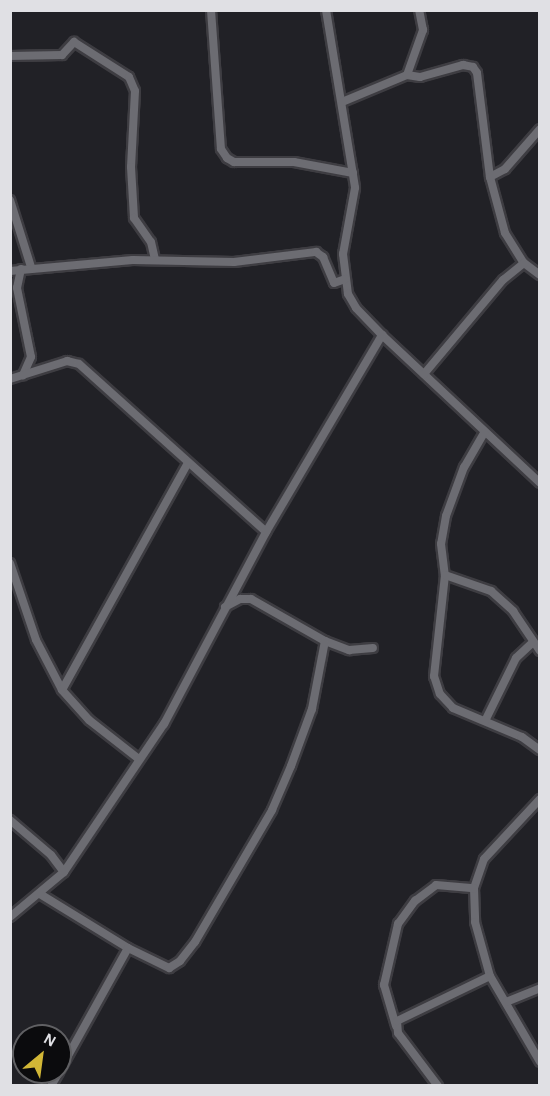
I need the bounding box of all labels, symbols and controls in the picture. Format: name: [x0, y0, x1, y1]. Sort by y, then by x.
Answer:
north arrow: [12, 1024, 72, 1084]
text: N: [41, 1030, 59, 1050]

